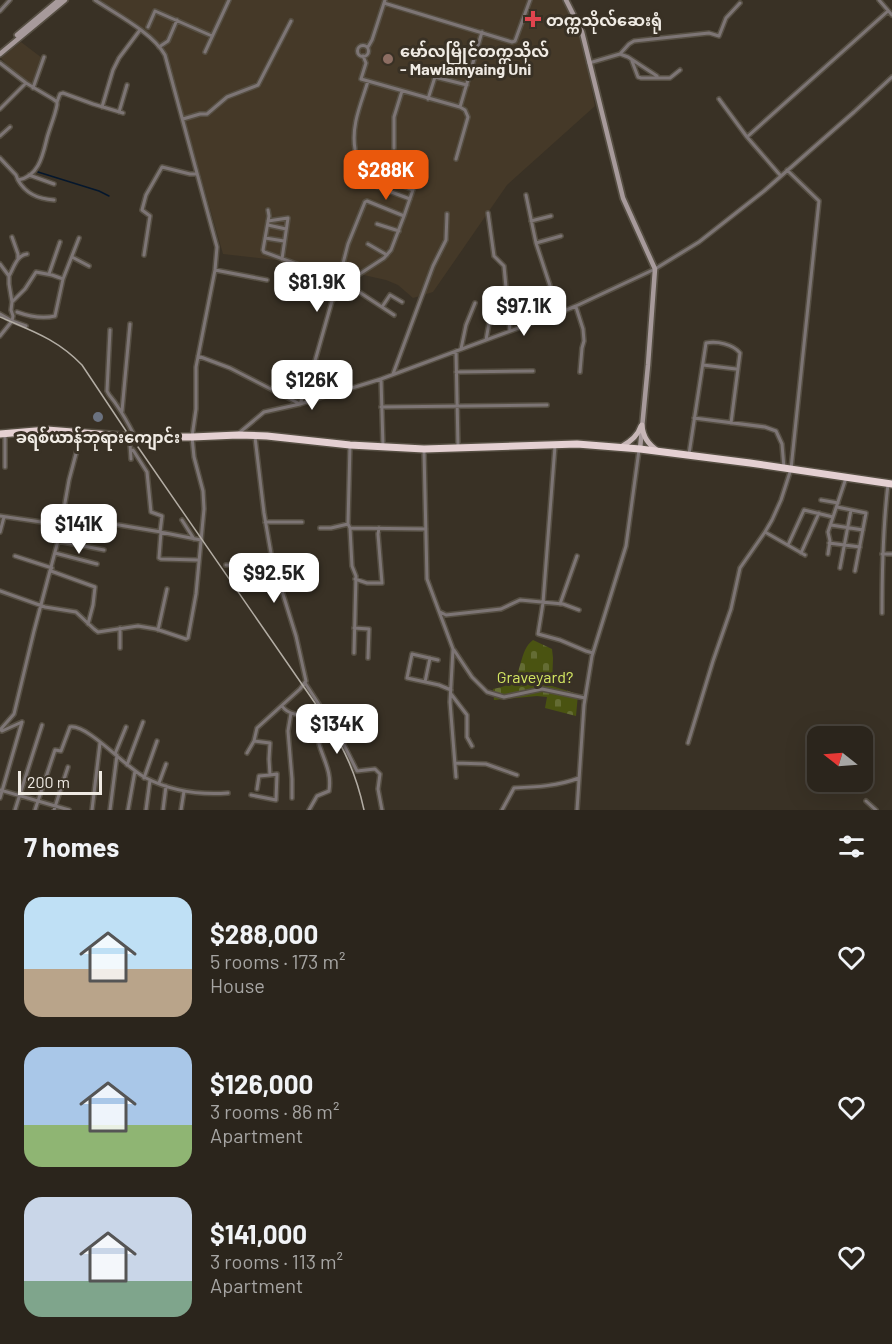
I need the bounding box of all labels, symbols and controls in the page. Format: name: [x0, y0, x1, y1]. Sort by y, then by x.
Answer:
place label: တက္ကသိုလ်ဆေးရုံ: [546, 9, 662, 34]
marker: တက္ကသိုလ်ဆေးရုံ: [524, 10, 542, 28]
place label: မော်လမြိုင်တက္ကသိုလ် - Mawlamyaing Uni: [400, 40, 549, 78]
marker: မော်လမြိုင်တက္ကသိုလ် - Mawlamyaing Uni: [381, 52, 395, 66]
pin: $288K: [344, 150, 428, 201]
text: $288K: [358, 157, 414, 181]
pin: $81.9K: [268, 262, 366, 313]
text: $81.9K: [288, 269, 346, 293]
pin: $97.1K: [475, 286, 573, 337]
text: $97.1K: [496, 293, 552, 317]
pin: $126K: [270, 360, 354, 411]
text: $126K: [286, 367, 338, 391]
marker: ခရစ်ယာန်ဘုရားကျောင်း: [91, 410, 105, 424]
place label: ခရစ်ယာန်ဘုရားကျောင်း: [16, 426, 180, 451]
pin: $141K: [37, 504, 121, 555]
text: $141K: [55, 511, 103, 535]
pin: $92.5K: [225, 553, 323, 604]
text: $92.5K: [243, 560, 305, 584]
park label: Graveyard?: [497, 667, 573, 686]
pin: $134K: [295, 704, 379, 755]
text: $134K: [310, 711, 364, 735]
north arrow: [807, 726, 873, 792]
map controls: [807, 726, 873, 792]
scale bar: [18, 768, 102, 796]
text: 200 m: [27, 772, 70, 791]
icon: filters: [835, 830, 868, 863]
text: 7 homes: [24, 831, 119, 862]
text: $288,000: [210, 918, 318, 949]
icon: home: [72, 921, 144, 993]
icon: heart: [835, 941, 868, 974]
text: 5 rooms · 173 m²: [210, 949, 345, 973]
text: House: [210, 973, 265, 997]
text: $126,000: [210, 1068, 313, 1099]
icon: home: [72, 1071, 144, 1143]
icon: heart: [835, 1091, 868, 1124]
text: 3 rooms · 86 m²: [210, 1099, 339, 1123]
text: Apartment: [210, 1123, 303, 1147]
text: $141,000: [210, 1218, 307, 1249]
icon: home: [72, 1221, 144, 1293]
icon: heart: [835, 1241, 868, 1274]
text: 3 rooms · 113 m²: [210, 1249, 343, 1273]
text: Apartment: [210, 1273, 303, 1297]

